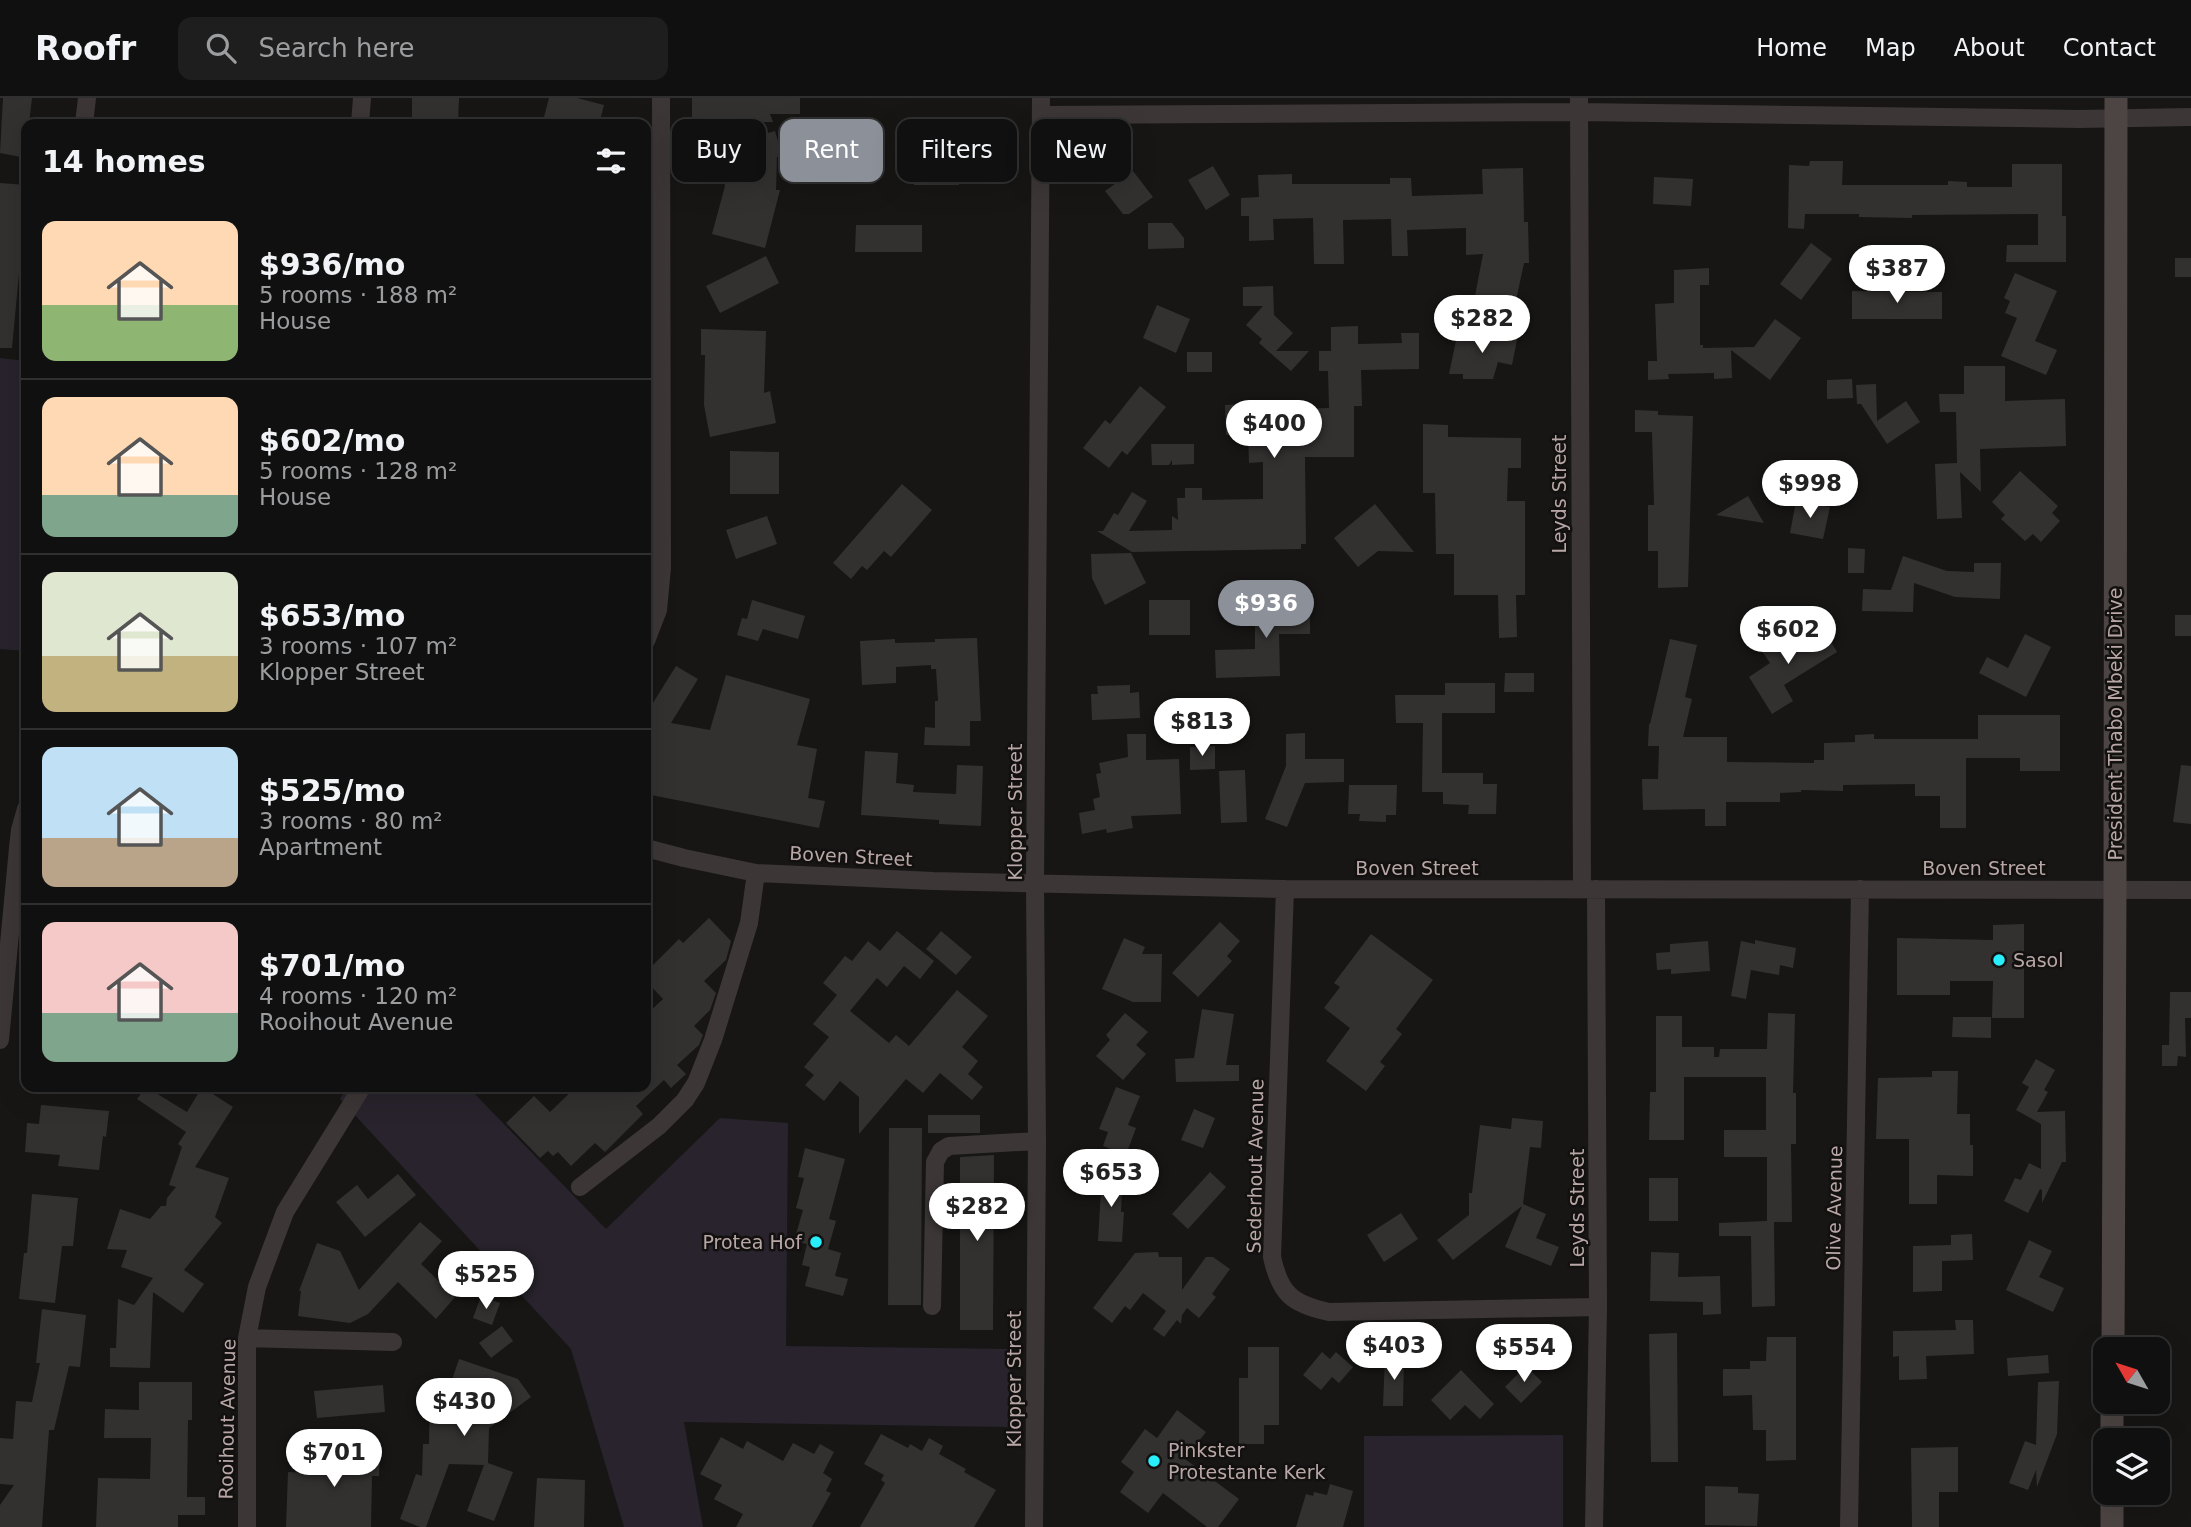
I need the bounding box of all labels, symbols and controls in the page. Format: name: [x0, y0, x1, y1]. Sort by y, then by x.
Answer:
search box: [178, 17, 668, 80]
text: Roofr: [35, 29, 136, 68]
icon: search: [202, 29, 240, 67]
text: Search here: [258, 33, 415, 63]
text: Home: [1756, 34, 1827, 62]
text: Map: [1865, 34, 1916, 62]
text: About: [1954, 34, 2025, 62]
text: Contact: [2063, 34, 2156, 62]
chip: Buy: [672, 119, 766, 182]
chip: Rent: [780, 119, 883, 182]
chip: Filters: [897, 119, 1017, 182]
chip: New: [1031, 119, 1131, 182]
icon: filters: [592, 142, 630, 180]
text: 14 homes: [42, 144, 206, 179]
pin: $387: [1856, 246, 1938, 305]
text: $936/mo: [259, 247, 405, 282]
icon: home: [98, 249, 182, 333]
text: $387: [1865, 255, 1929, 281]
text: 5 rooms · 188 m²: [259, 282, 457, 308]
pin: $282: [1441, 296, 1523, 355]
text: $282: [1450, 305, 1514, 331]
text: House: [259, 308, 331, 334]
pin: $400: [1233, 400, 1315, 460]
text: $400: [1242, 410, 1306, 436]
text: $602/mo: [259, 423, 405, 458]
icon: home: [98, 425, 182, 509]
street label: Leyds Street: [1548, 435, 1570, 553]
text: 5 rooms · 128 m²: [259, 458, 457, 484]
pin: $998: [1769, 460, 1851, 520]
text: $998: [1778, 470, 1842, 496]
text: House: [259, 484, 331, 510]
pin: $936: [1225, 580, 1307, 640]
street label: President Thabo Mbeki Drive: [2104, 588, 2126, 860]
text: $936: [1234, 590, 1298, 616]
text: $653/mo: [259, 598, 405, 633]
icon: home: [98, 600, 182, 684]
pin: $602: [1747, 606, 1829, 666]
text: $602: [1756, 616, 1820, 642]
text: 3 rooms · 107 m²: [259, 633, 457, 659]
text: Klopper Street: [259, 659, 425, 685]
pin: $813: [1161, 698, 1243, 758]
text: $813: [1170, 708, 1234, 734]
street label: Klopper Street: [1004, 744, 1026, 880]
text: $525/mo: [259, 773, 405, 808]
icon: home: [98, 775, 182, 859]
text: 3 rooms · 80 m²: [259, 808, 443, 834]
text: Apartment: [259, 834, 382, 860]
street label: Boven Street: [789, 842, 913, 870]
street label: Boven Street: [1355, 857, 1479, 879]
street label: Boven Street: [1922, 857, 2046, 879]
text: $701/mo: [259, 948, 405, 983]
place label: Sasol: [2013, 949, 2064, 971]
icon: home: [98, 950, 182, 1034]
marker: Sasol: [1991, 952, 2007, 968]
text: 4 rooms · 120 m²: [259, 983, 457, 1009]
text: Rooihout Avenue: [259, 1009, 454, 1035]
street label: Sederhout Avenue: [1242, 1078, 1268, 1254]
street label: Olive Avenue: [1822, 1145, 1846, 1271]
street label: Leyds Street: [1566, 1149, 1588, 1267]
pin: $653: [1070, 1150, 1152, 1209]
text: $653: [1079, 1159, 1143, 1185]
pin: $282: [936, 1184, 1018, 1243]
text: $282: [945, 1193, 1009, 1219]
place label: Protea Hof: [702, 1231, 803, 1253]
marker: Protea Hof: [808, 1234, 824, 1250]
pin: $525: [445, 1252, 527, 1311]
text: $525: [454, 1261, 518, 1287]
street label: Klopper Street: [1003, 1311, 1025, 1447]
pin: $403: [1353, 1322, 1435, 1382]
pin: $554: [1483, 1324, 1565, 1384]
text: $403: [1362, 1332, 1426, 1358]
text: $554: [1492, 1334, 1556, 1360]
north arrow: [2093, 1337, 2170, 1414]
map controls: [2093, 1337, 2170, 1505]
street label: Rooihout Avenue: [215, 1338, 239, 1500]
pin: $430: [423, 1378, 505, 1438]
text: $430: [432, 1388, 496, 1414]
button: layers: [2093, 1428, 2170, 1505]
pin: $701: [293, 1430, 375, 1489]
text: $701: [302, 1439, 366, 1465]
place label: Pinkster Protestante Kerk: [1168, 1439, 1326, 1483]
marker: Pinkster Protestante Kerk: [1146, 1453, 1162, 1469]

